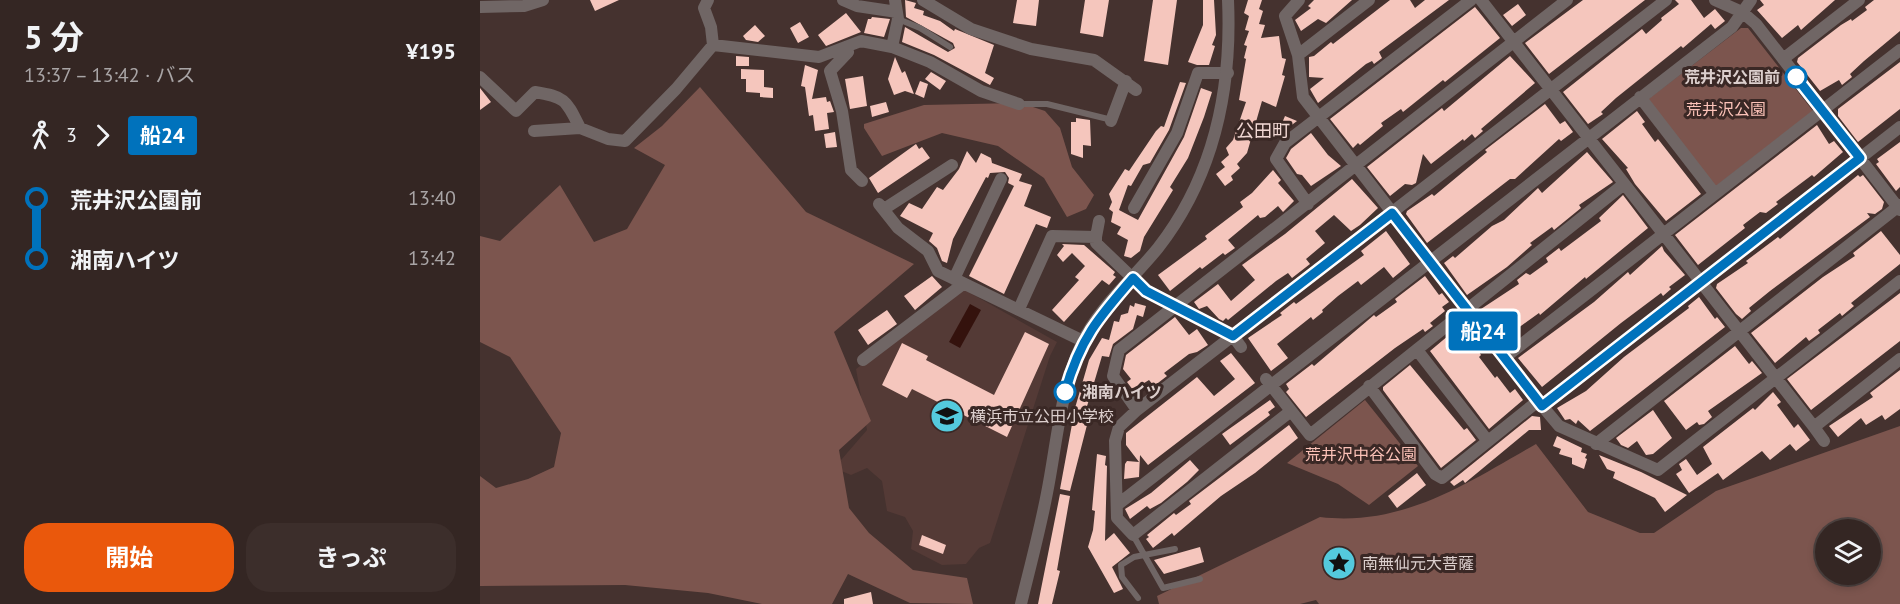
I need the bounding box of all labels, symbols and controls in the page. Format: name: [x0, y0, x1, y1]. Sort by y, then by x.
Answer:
text: 5 分: [24, 15, 84, 58]
text: ¥195: [406, 37, 456, 65]
text: 13:37 – 13:42 · バス: [24, 62, 196, 88]
marker: 荒井沢公園前: [1785, 66, 1807, 88]
place label: 荒井沢公園前: [1684, 67, 1780, 87]
park label: 荒井沢公園: [1686, 99, 1766, 119]
icon: walk: [24, 119, 57, 152]
icon: forward: [86, 119, 119, 152]
district label: 公田町: [1236, 119, 1290, 142]
text: 3: [66, 122, 77, 148]
text: 船24: [140, 122, 185, 149]
text: 13:40: [408, 185, 456, 211]
text: 荒井沢公園前: [70, 186, 202, 214]
text: 13:42: [408, 245, 456, 271]
text: 湘南ハイツ: [70, 246, 180, 274]
line badge: 船24: [1448, 312, 1518, 350]
text: 船24: [1461, 318, 1505, 345]
marker: 湘南ハイツ: [1054, 381, 1076, 403]
place label: 湘南ハイツ: [1082, 382, 1162, 402]
school or university icon: 横浜市立公田小学校: [929, 398, 965, 434]
place label: 横浜市立公田小学校: [970, 406, 1114, 426]
park label: 荒井沢中谷公園: [1305, 444, 1417, 464]
map controls: [1815, 519, 1881, 585]
button: layers: [1815, 519, 1881, 585]
button: 開始: [24, 523, 234, 592]
button: きっぷ: [246, 523, 456, 592]
place icon: 南無仙元大菩薩: [1321, 545, 1357, 581]
place label: 南無仙元大菩薩: [1362, 553, 1474, 573]

